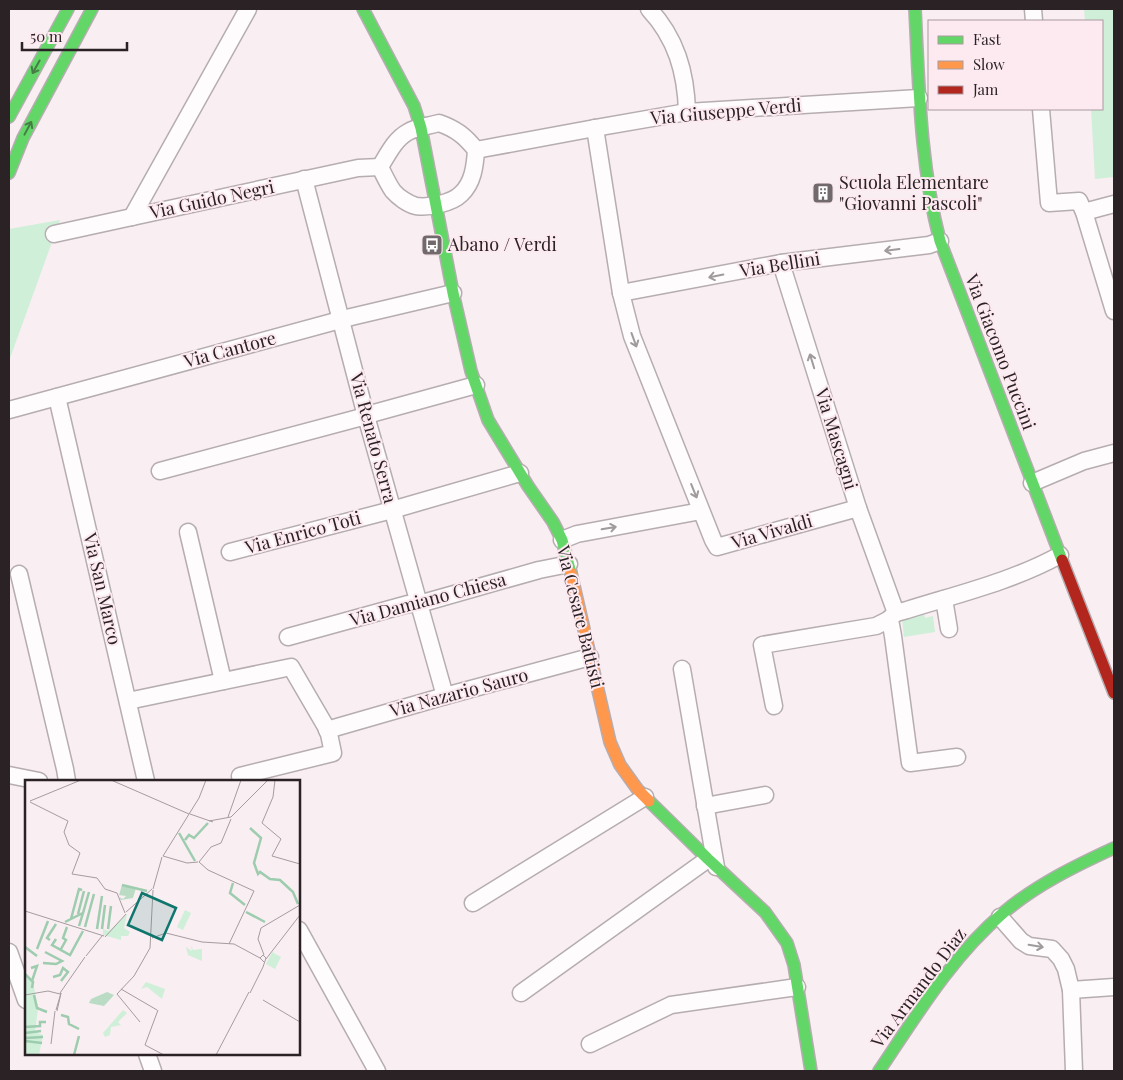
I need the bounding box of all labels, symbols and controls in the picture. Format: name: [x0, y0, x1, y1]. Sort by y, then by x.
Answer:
scale bar: [22, 20, 128, 52]
legend: [928, 20, 1103, 110]
text: 50 m: [30, 26, 63, 46]
text: Fast: [973, 29, 1002, 49]
text: Slow: [973, 54, 1005, 74]
one-way arrow: [31, 59, 40, 74]
text: Jam: [972, 79, 999, 99]
street label: Via Giuseppe Verdi: [648, 92, 802, 130]
one-way arrow: [23, 121, 33, 136]
place label: Scuola Elementare "Giovanni Pascoli": [839, 170, 989, 215]
street label: Via Guido Negri: [146, 174, 276, 224]
building icon: Scuola Elementare "Giovanni Pascoli": [811, 181, 835, 205]
place label: Abano / Verdi: [447, 232, 557, 256]
bus stop icon: Abano / Verdi: [420, 233, 444, 257]
one-way arrow: [884, 245, 900, 255]
street label: Via Bellini: [737, 246, 822, 282]
street label: Via Giacomo Puccini: [960, 269, 1042, 433]
one-way arrow: [708, 271, 724, 281]
street label: Via Cantore: [180, 325, 278, 373]
one-way arrow: [630, 332, 639, 347]
one-way arrow: [806, 354, 816, 370]
street label: Via Renato Serra: [345, 369, 403, 506]
street label: Via Mascagni: [810, 384, 864, 493]
one-way arrow: [689, 483, 699, 498]
street label: Via Enrico Toti: [241, 505, 363, 559]
street label: Via Vivaldi: [727, 508, 815, 554]
one-way arrow: [601, 523, 617, 532]
street label: Via San Marco: [78, 530, 128, 647]
street label: Via Cesare Battisti: [551, 542, 610, 691]
street label: Via Damiano Chiesa: [346, 567, 509, 632]
street label: Via Nazario Sauro: [386, 662, 531, 722]
inset map: [25, 780, 300, 1055]
street label: Via Armando Diaz: [865, 923, 971, 1053]
one-way arrow: [1028, 942, 1044, 952]

